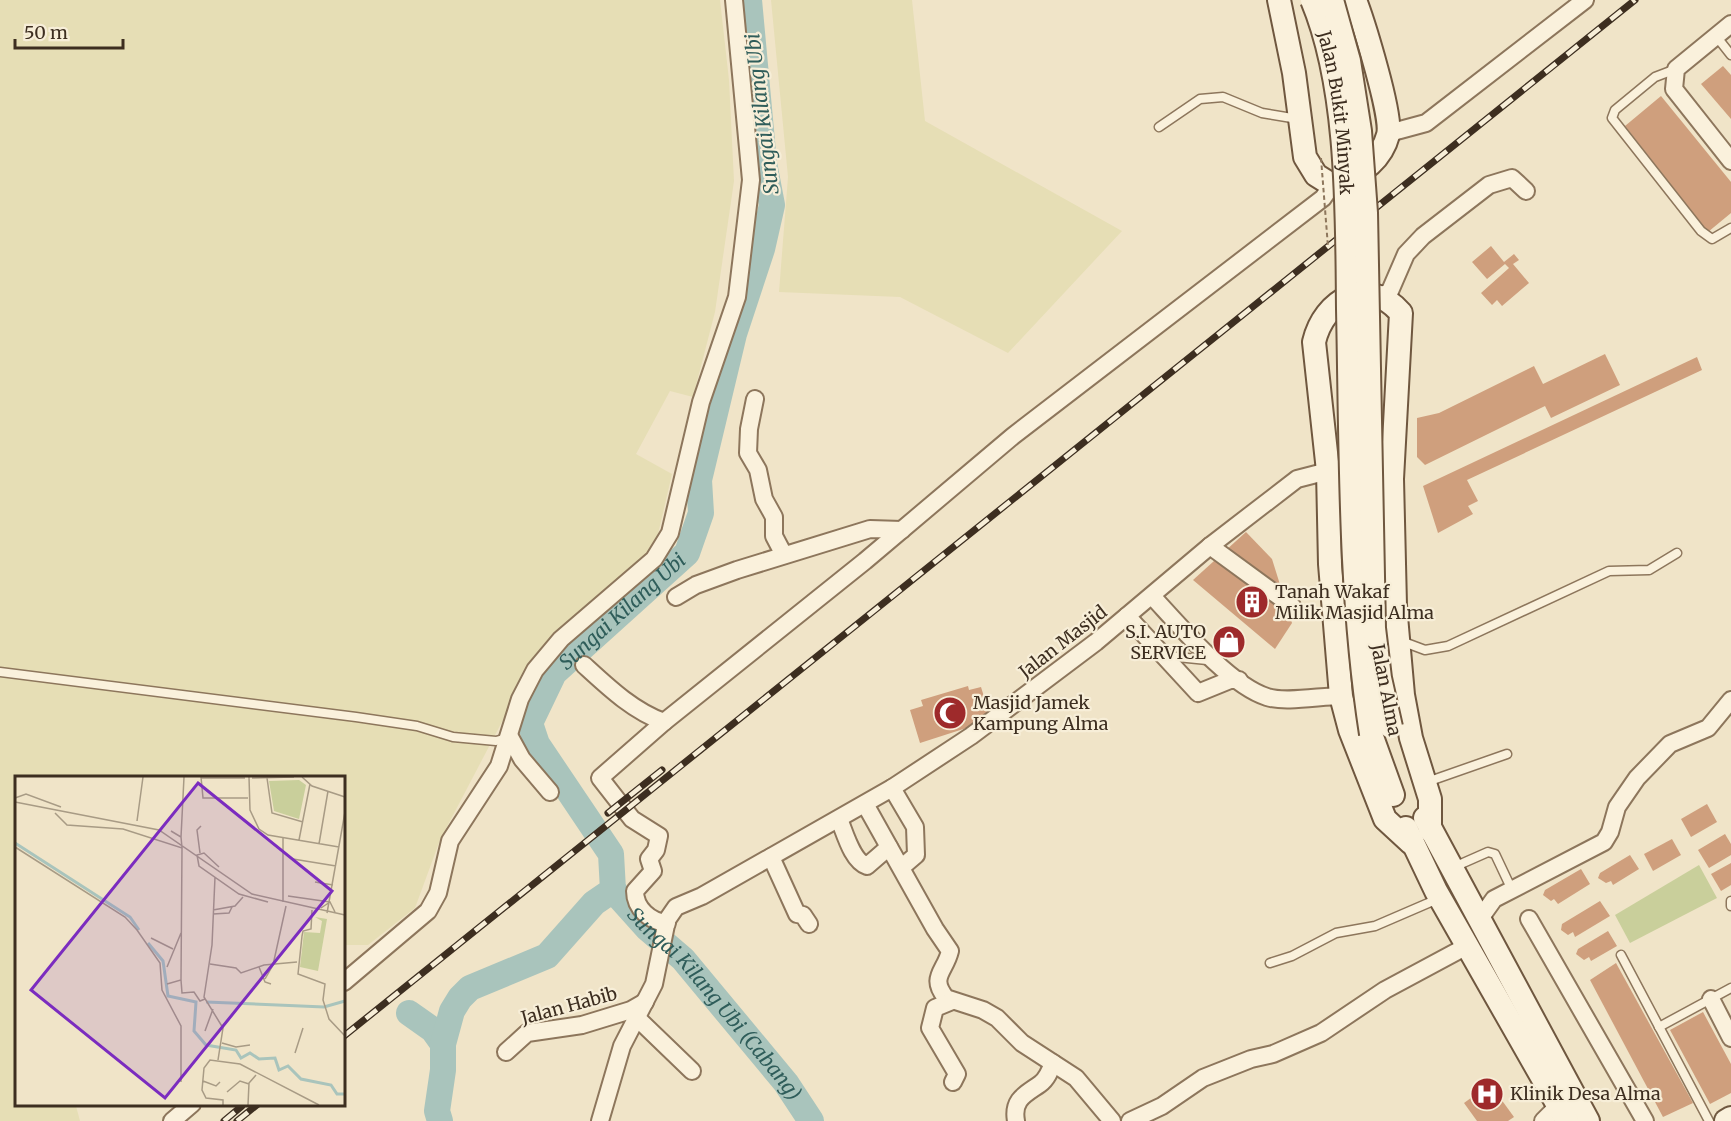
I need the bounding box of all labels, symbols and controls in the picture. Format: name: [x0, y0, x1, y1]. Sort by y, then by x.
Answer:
scale bar: [15, 12, 123, 50]
text: 50 m: [24, 21, 68, 44]
street label: Jalan Bukit Minyak: [1312, 27, 1358, 196]
water label: Sungai Kilang Ubi: [739, 32, 784, 196]
water label: Sungai Kilang Ubi: [553, 547, 691, 675]
place label: Tanah Wakaf Milik Masjid Alma: [1275, 580, 1434, 624]
building icon: Tanah Wakaf Milik Masjid Alma: [1234, 584, 1270, 620]
street label: Jalan Masjid: [1013, 600, 1111, 684]
place label: S.I. AUTO SERVICE: [1125, 620, 1207, 664]
shop icon: S.I. AUTO SERVICE: [1211, 624, 1247, 660]
street label: Jalan Alma: [1366, 641, 1407, 738]
place label: Masjid Jamek Kampung Alma: [973, 691, 1109, 735]
mosque icon: Masjid Jamek Kampung Alma: [932, 695, 968, 731]
inset map: [15, 776, 345, 1106]
water label: Sungai Kilang Ubi (Cabang): [623, 902, 807, 1105]
street label: Jalan Habib: [517, 982, 620, 1030]
hospital icon: Klinik Desa Alma: [1469, 1076, 1505, 1112]
place label: Klinik Desa Alma: [1510, 1082, 1661, 1105]

